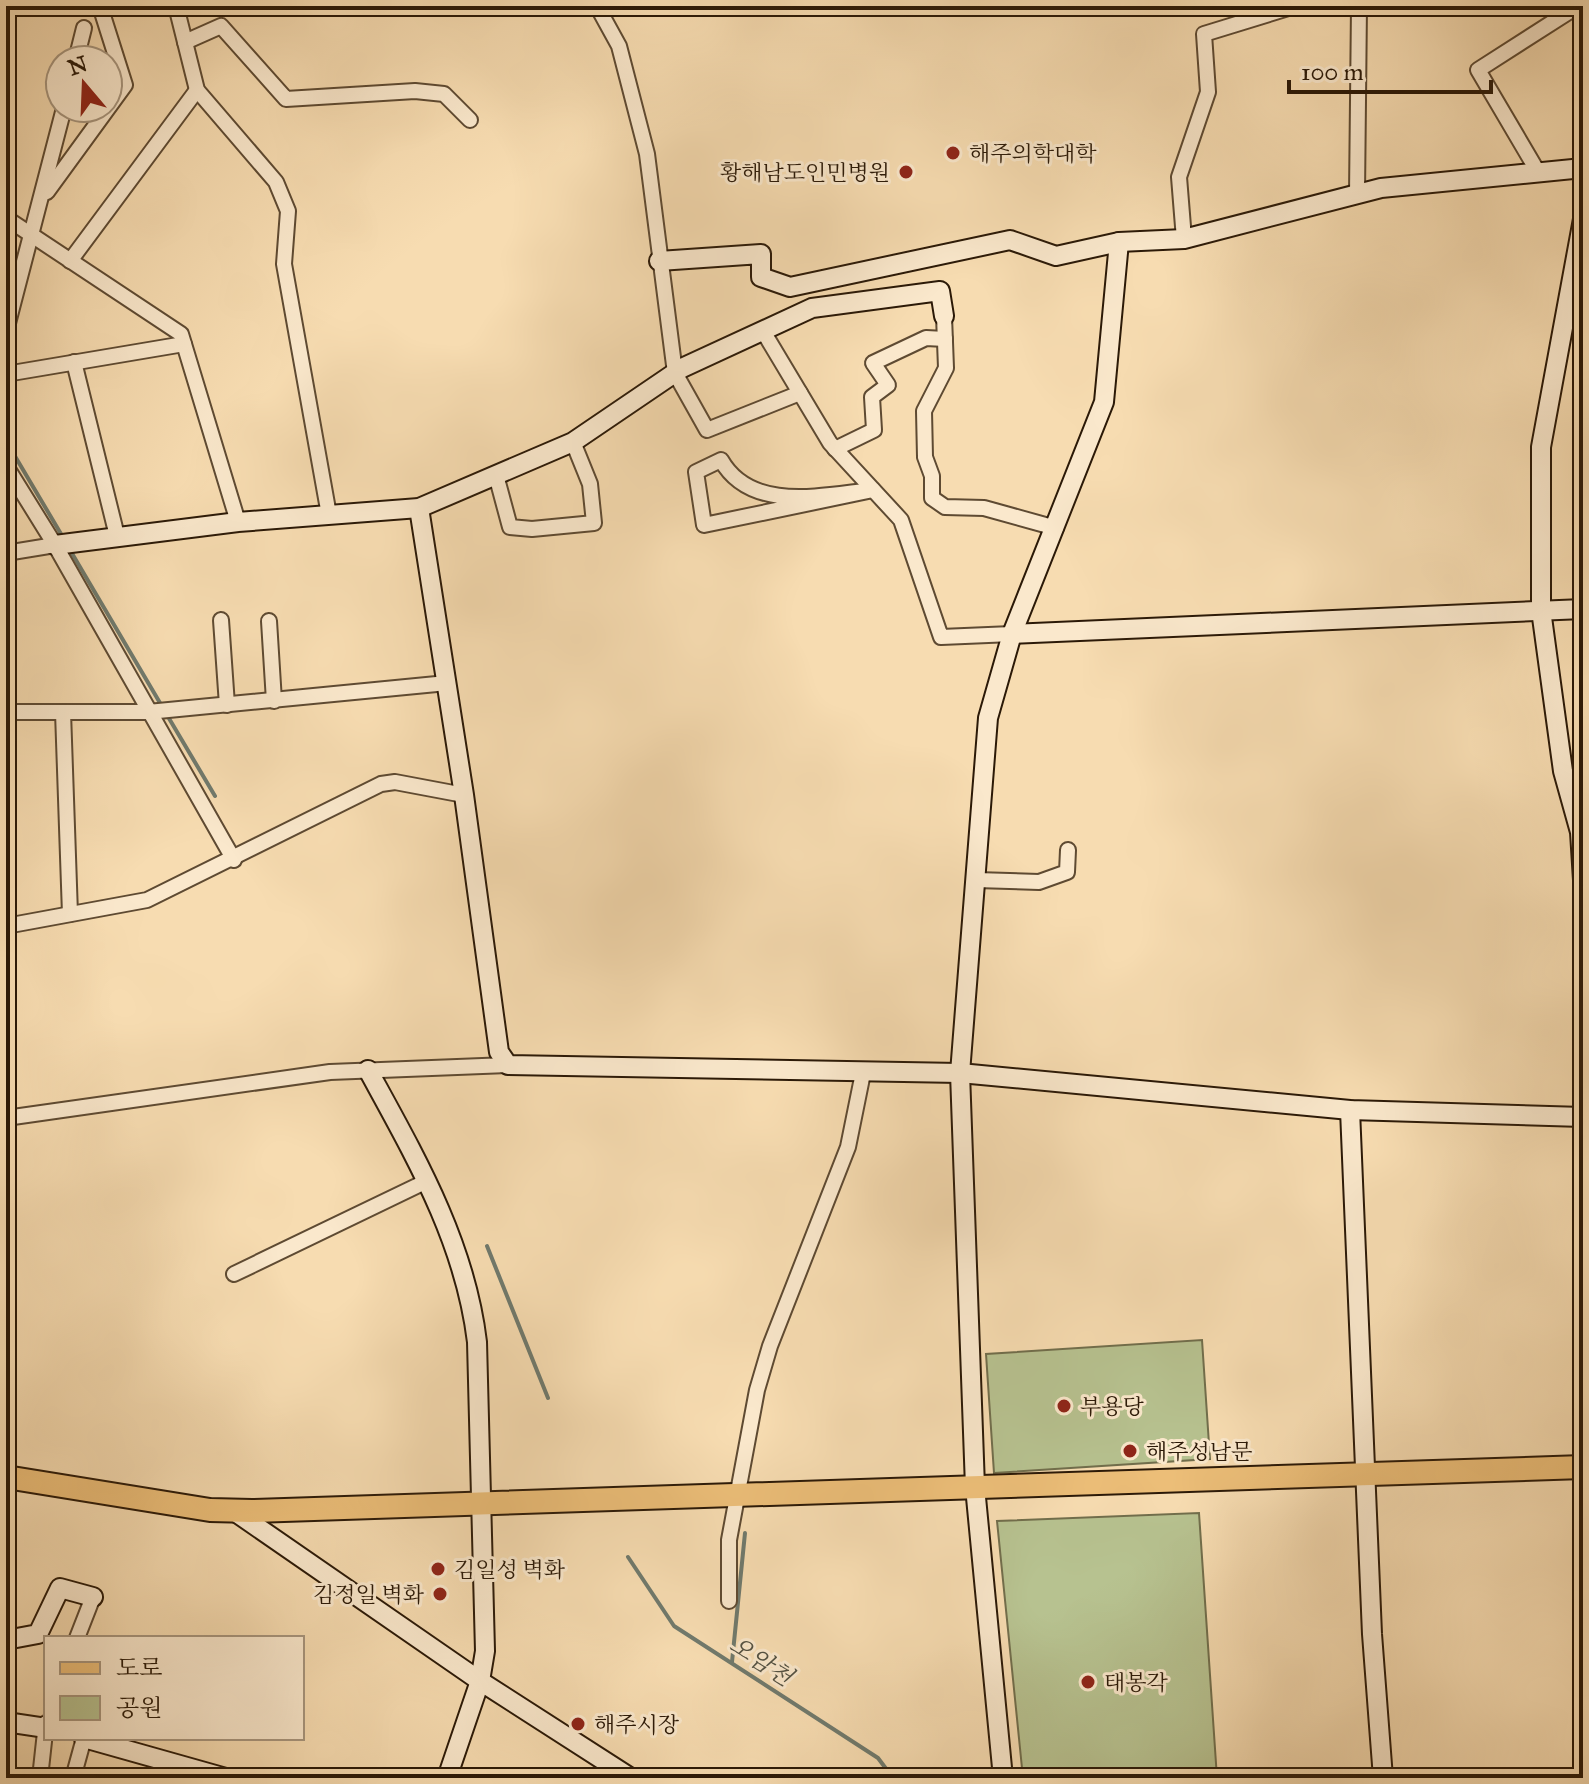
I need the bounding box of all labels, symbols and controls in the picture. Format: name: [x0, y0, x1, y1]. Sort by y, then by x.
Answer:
north arrow: [44, 44, 124, 124]
scale bar: [1289, 44, 1491, 94]
text: N: [64, 50, 91, 81]
text: 100 m: [1301, 57, 1364, 87]
place label: 해주의학대학: [969, 140, 1097, 167]
marker: 해주의학대학: [944, 144, 962, 162]
place label: 황해남도인민병원: [720, 159, 890, 186]
marker: 황해남도인민병원: [897, 163, 915, 181]
place label: 부용당: [1080, 1393, 1145, 1420]
marker: 부용당: [1055, 1397, 1073, 1415]
place label: 해주성남문: [1146, 1438, 1252, 1465]
marker: 해주성남문: [1121, 1442, 1139, 1460]
place label: 김일성 벽화: [454, 1556, 566, 1583]
marker: 김일성 벽화: [429, 1560, 447, 1578]
place label: 김정일 벽화: [313, 1581, 425, 1608]
marker: 김정일 벽화: [431, 1585, 449, 1603]
water label: 오암천: [724, 1629, 800, 1694]
legend: [44, 1636, 304, 1740]
text: 도로: [116, 1653, 162, 1683]
place label: 태봉각: [1104, 1669, 1169, 1696]
marker: 태봉각: [1079, 1673, 1097, 1691]
text: 공원: [116, 1693, 162, 1723]
place label: 해주시장: [594, 1711, 680, 1738]
marker: 해주시장: [569, 1715, 587, 1733]

